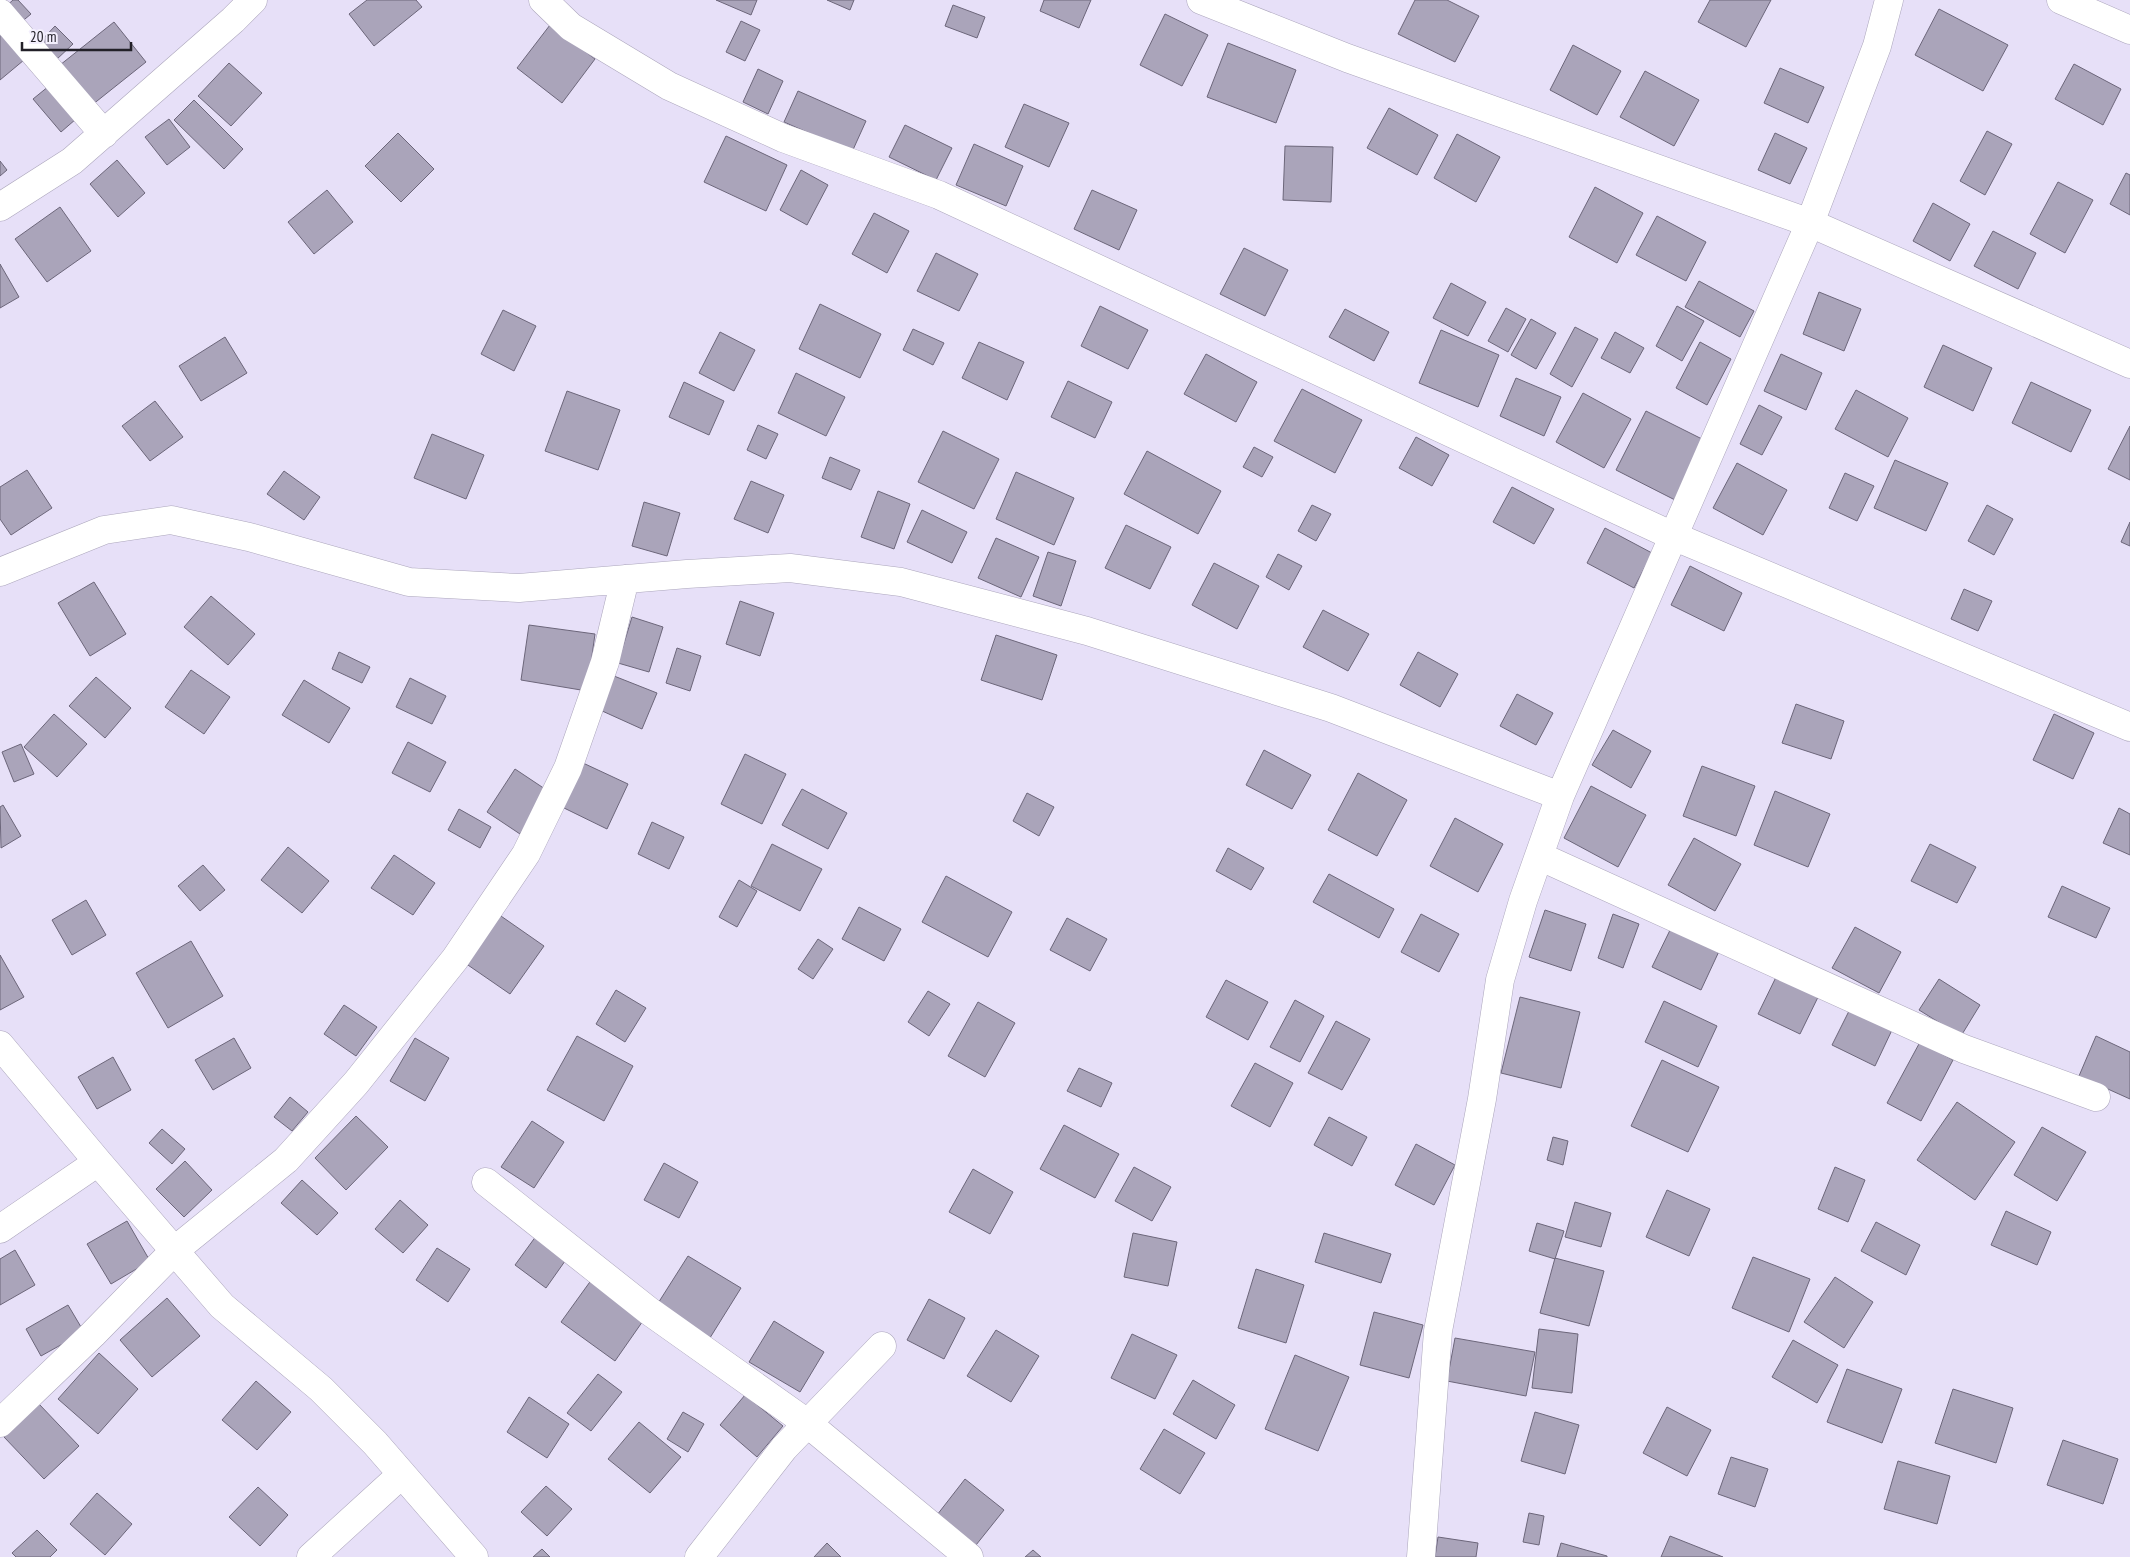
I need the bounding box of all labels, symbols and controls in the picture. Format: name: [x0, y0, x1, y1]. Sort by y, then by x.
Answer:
scale bar: [22, 20, 131, 52]
text: 20 m: [30, 27, 56, 46]

